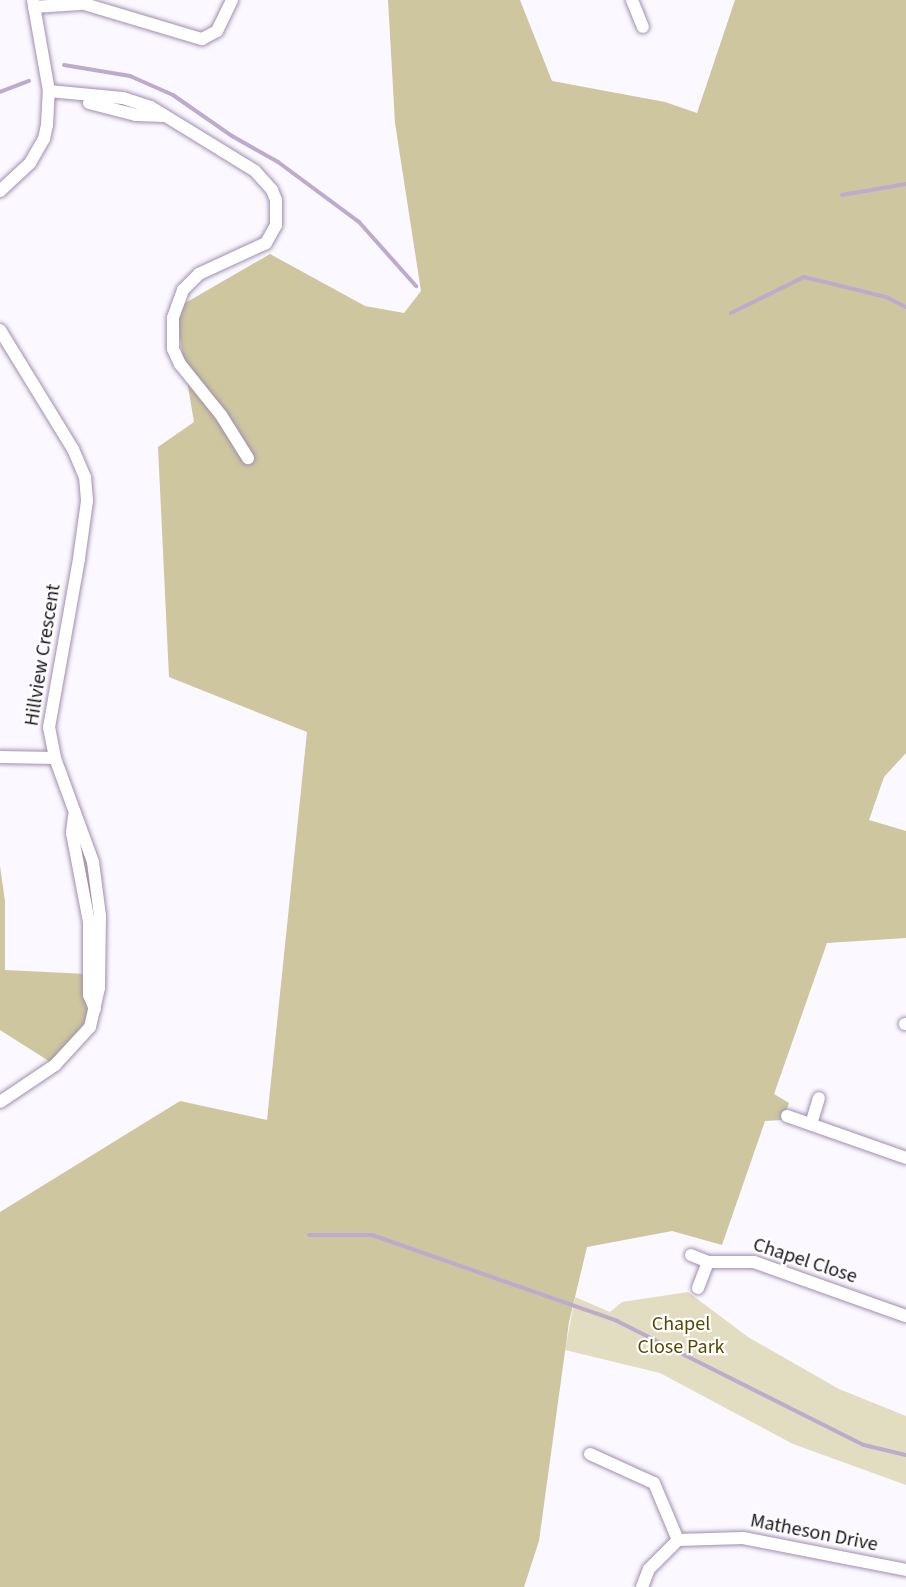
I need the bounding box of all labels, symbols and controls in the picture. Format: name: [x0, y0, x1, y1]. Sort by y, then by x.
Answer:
street label: Hillview Crescent: [20, 582, 66, 728]
street label: Chapel Close: [750, 1233, 860, 1289]
park label: Chapel Close Park: [637, 1313, 725, 1360]
street label: Matheson Drive: [748, 1509, 880, 1557]

